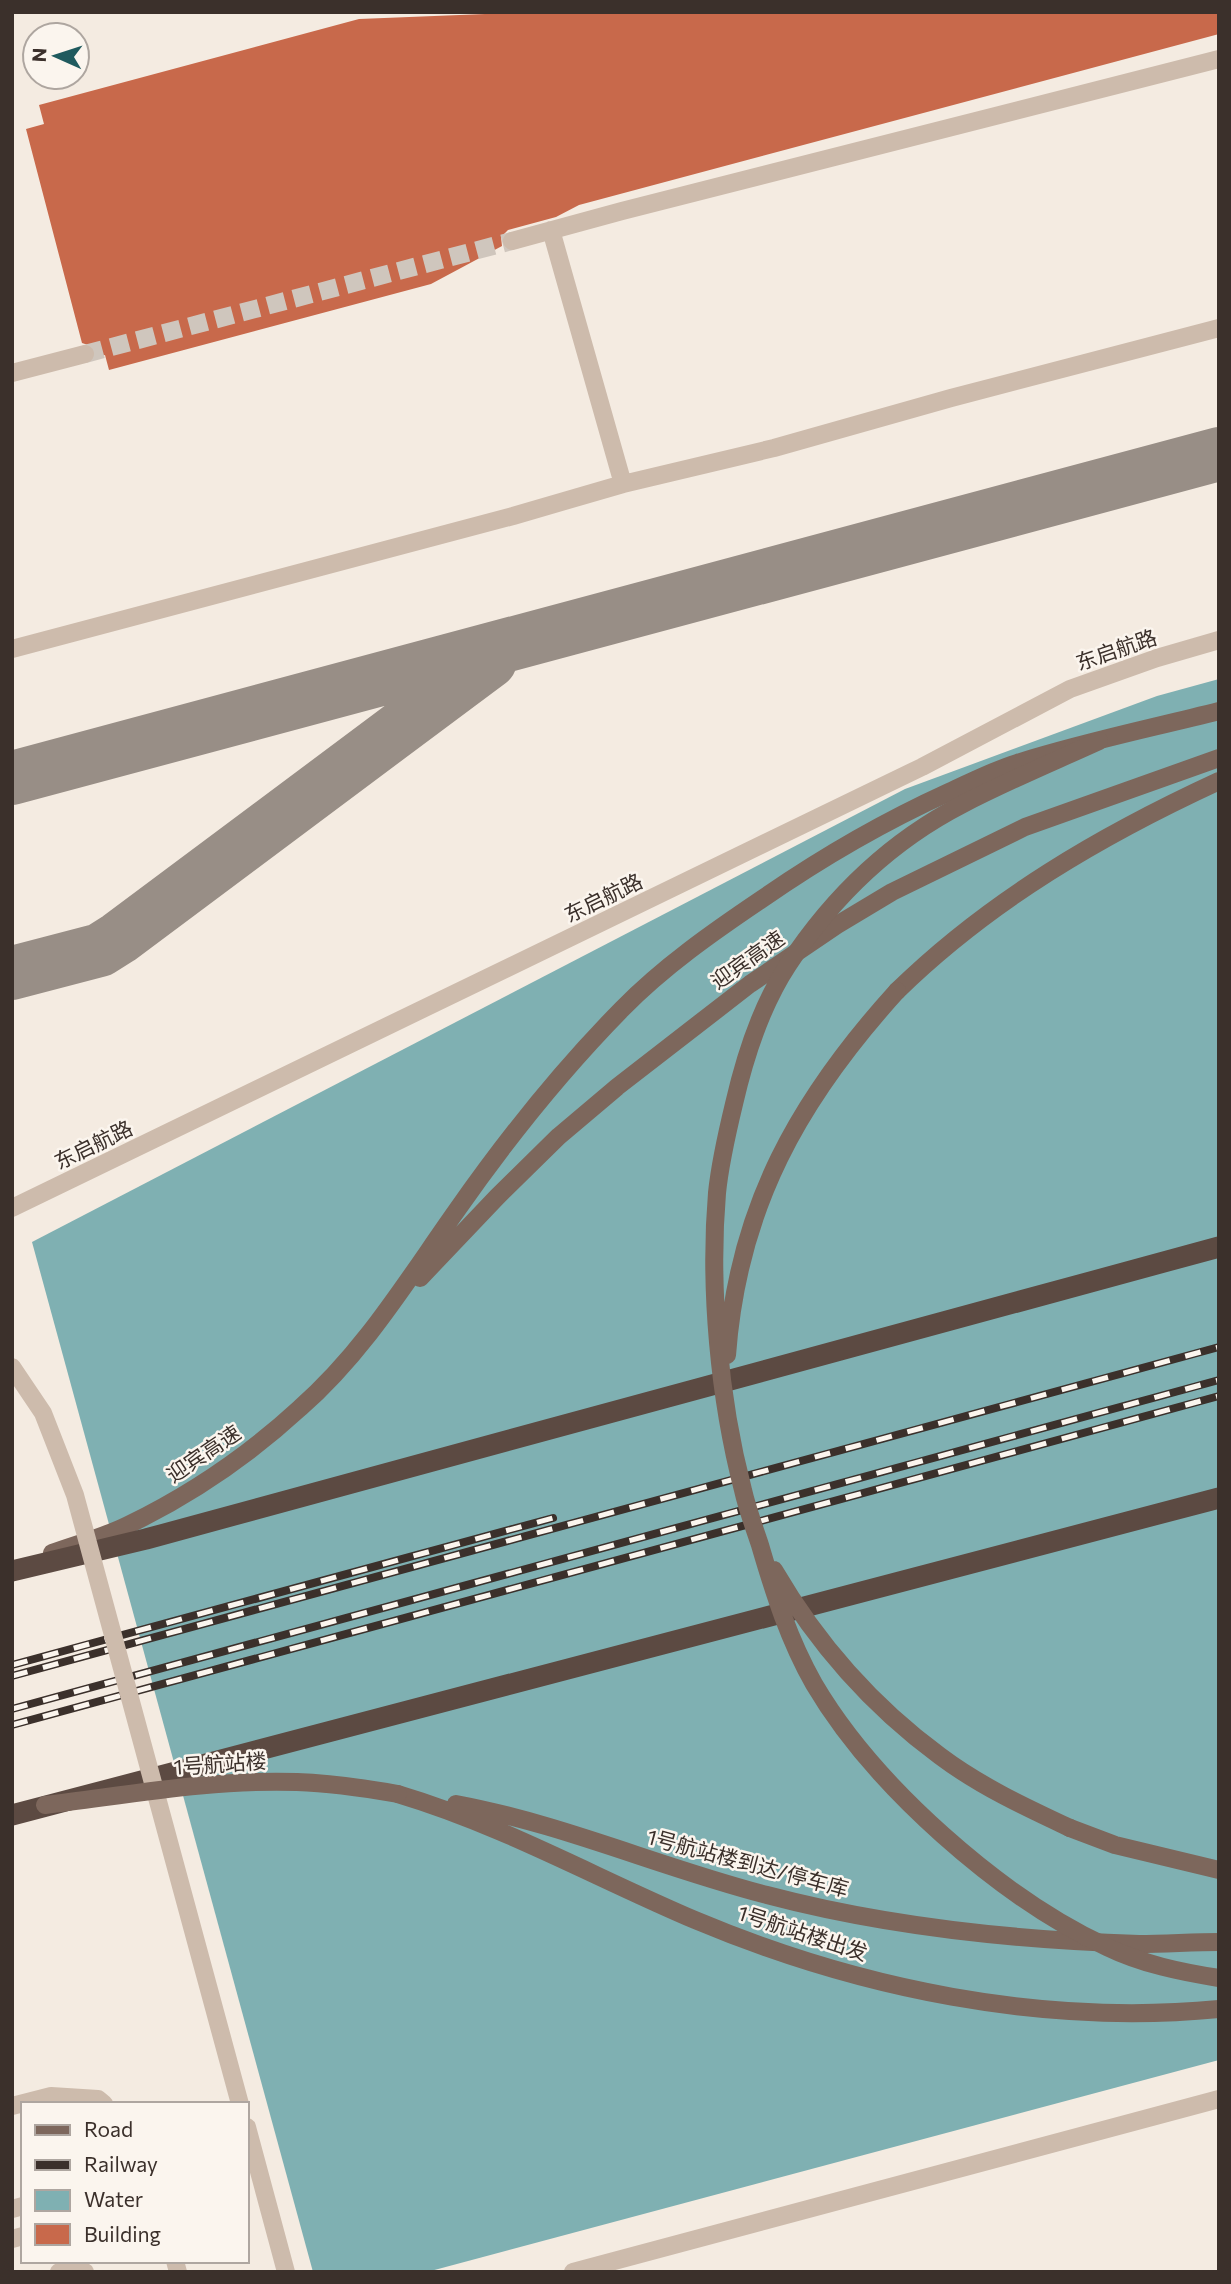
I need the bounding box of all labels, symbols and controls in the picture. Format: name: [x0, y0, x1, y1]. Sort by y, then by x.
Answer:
north arrow: [21, 21, 91, 91]
text: N: [27, 47, 50, 63]
street label: 东启航路: [1072, 624, 1160, 674]
street label: 东启航路: [560, 867, 646, 927]
street label: 迎宾高速: [705, 925, 789, 993]
street label: 东启航路: [50, 1114, 136, 1174]
street label: 迎宾高速: [161, 1419, 245, 1487]
street label: 1号航站楼: [173, 1747, 267, 1779]
street label: 1号航站楼到达/停车库: [645, 1823, 851, 1901]
street label: 1号航站楼出发: [735, 1899, 871, 1965]
legend: [21, 2102, 248, 2263]
text: Road: [84, 2116, 133, 2141]
text: Railway: [84, 2151, 158, 2176]
text: Water: [84, 2186, 143, 2211]
text: Building: [84, 2221, 161, 2246]

